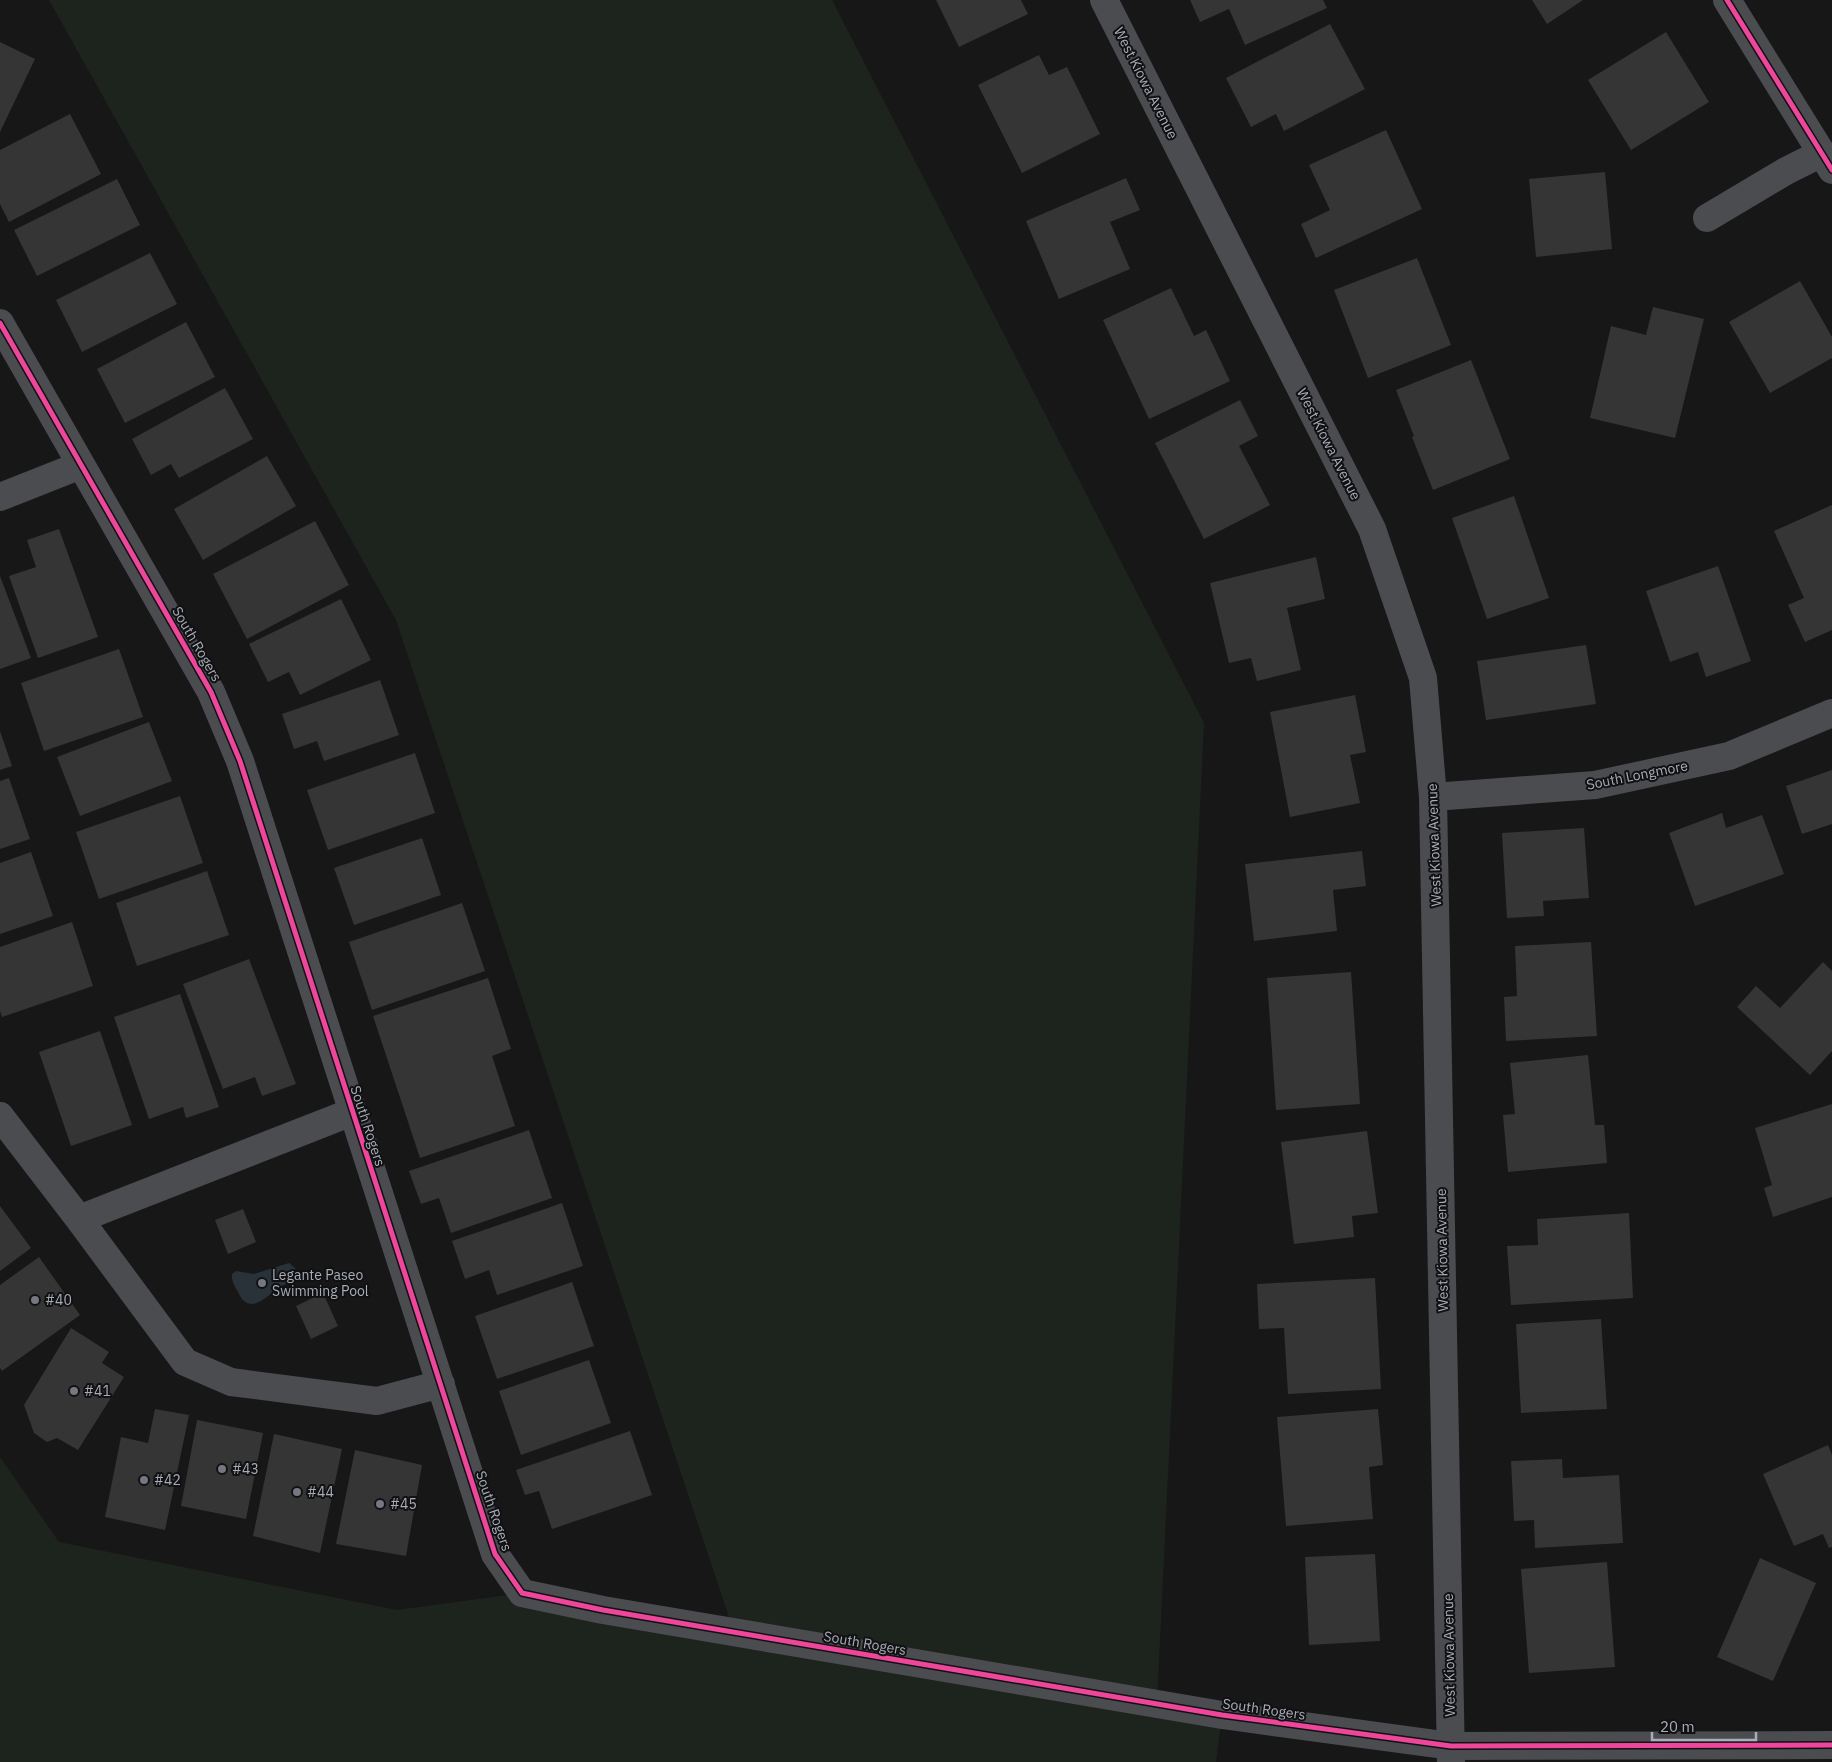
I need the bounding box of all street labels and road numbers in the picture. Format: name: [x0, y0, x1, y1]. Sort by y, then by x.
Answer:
street label: West Kiowa Avenue: [1110, 24, 1182, 142]
street label: West Kiowa Avenue: [1293, 385, 1365, 503]
street label: South Rogers: [168, 603, 226, 685]
street label: South Longmore: [1585, 756, 1690, 794]
street label: West Kiowa Avenue: [1423, 783, 1445, 907]
street label: South Rogers: [347, 1083, 390, 1169]
street label: West Kiowa Avenue: [1432, 1188, 1452, 1312]
street label: South Rogers: [472, 1469, 516, 1554]
street label: West Kiowa Avenue: [1439, 1593, 1459, 1717]
street label: South Rogers: [822, 1627, 908, 1659]
street label: South Rogers: [1221, 1694, 1307, 1724]

